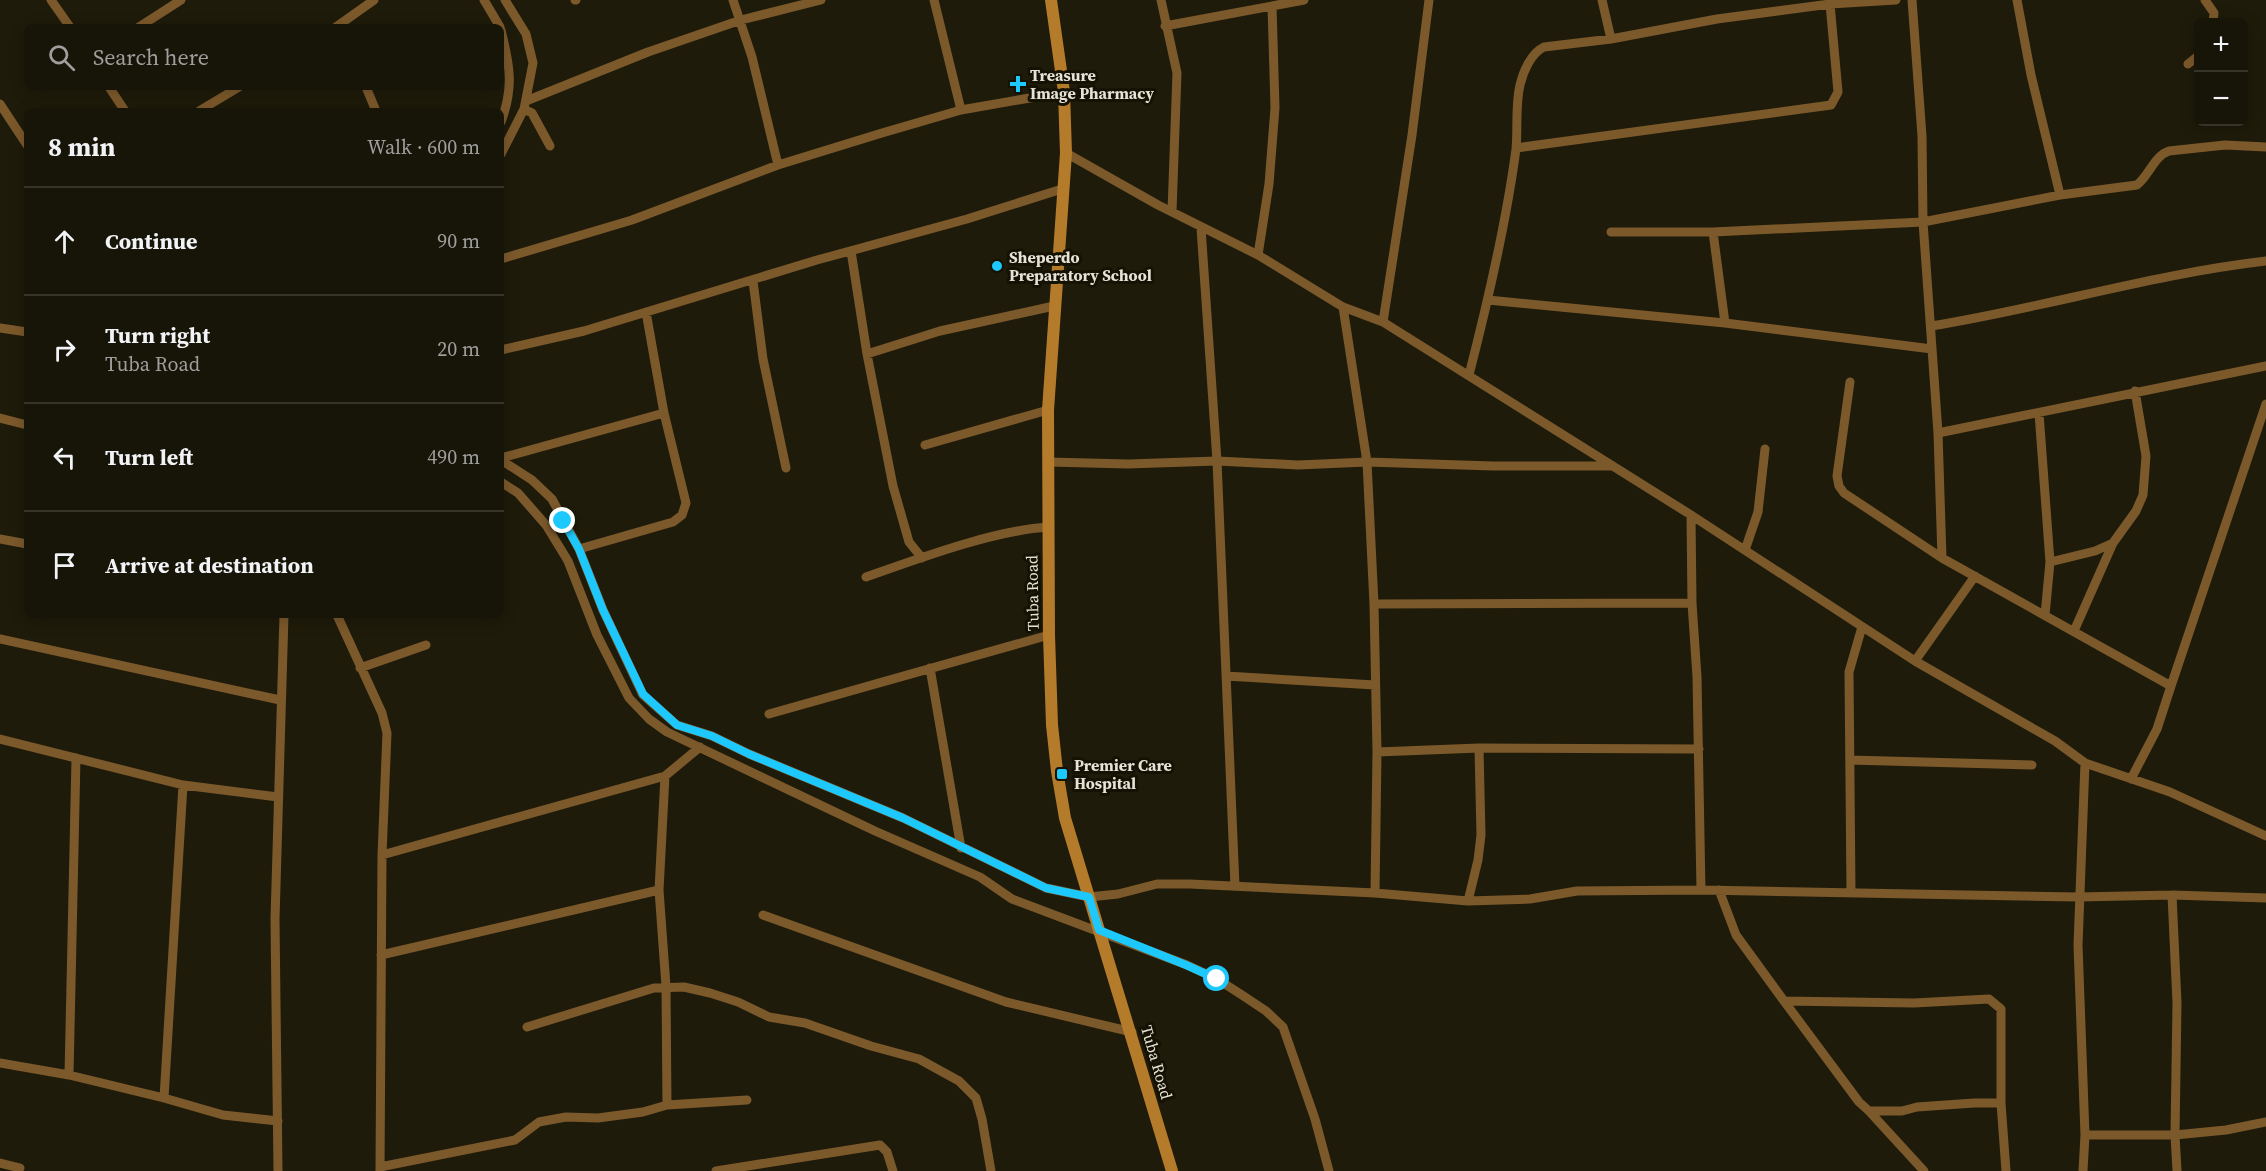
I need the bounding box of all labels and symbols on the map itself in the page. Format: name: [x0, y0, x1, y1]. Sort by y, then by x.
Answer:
place label: Treasure Image Pharmacy: [1030, 64, 1154, 104]
marker: Treasure Image Pharmacy: [1011, 77, 1025, 91]
place label: Sheperdo Preparatory School: [1009, 246, 1152, 286]
marker: Sheperdo Preparatory School: [990, 259, 1004, 273]
route end: [549, 507, 575, 533]
street label: Tuba Road: [1020, 555, 1044, 631]
place label: Premier Care Hospital: [1074, 754, 1172, 794]
marker: Premier Care Hospital: [1055, 767, 1069, 781]
route start: [1203, 965, 1229, 991]
street label: Tuba Road: [1136, 1022, 1178, 1102]

